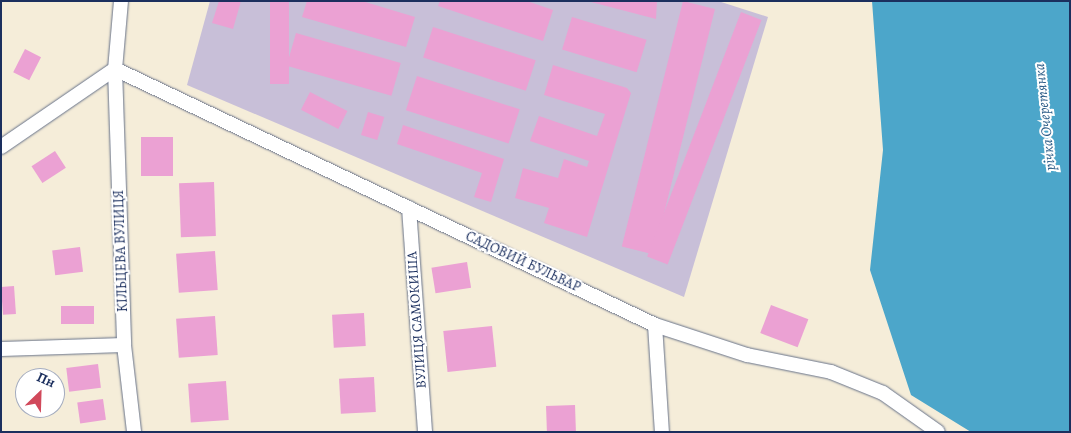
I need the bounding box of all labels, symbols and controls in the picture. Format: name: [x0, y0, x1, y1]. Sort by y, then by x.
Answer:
water label: річка Очеретянка: [1030, 62, 1060, 172]
street label: КІЛЬЦЕВА ВУЛИЦЯ: [110, 190, 132, 312]
street label: САДОВИЙ БУЛЬВАР: [463, 228, 583, 296]
street label: ВУЛИЦЯ САМОКИША: [404, 251, 430, 389]
text: Пн: [34, 367, 58, 392]
north arrow: [15, 368, 65, 418]

